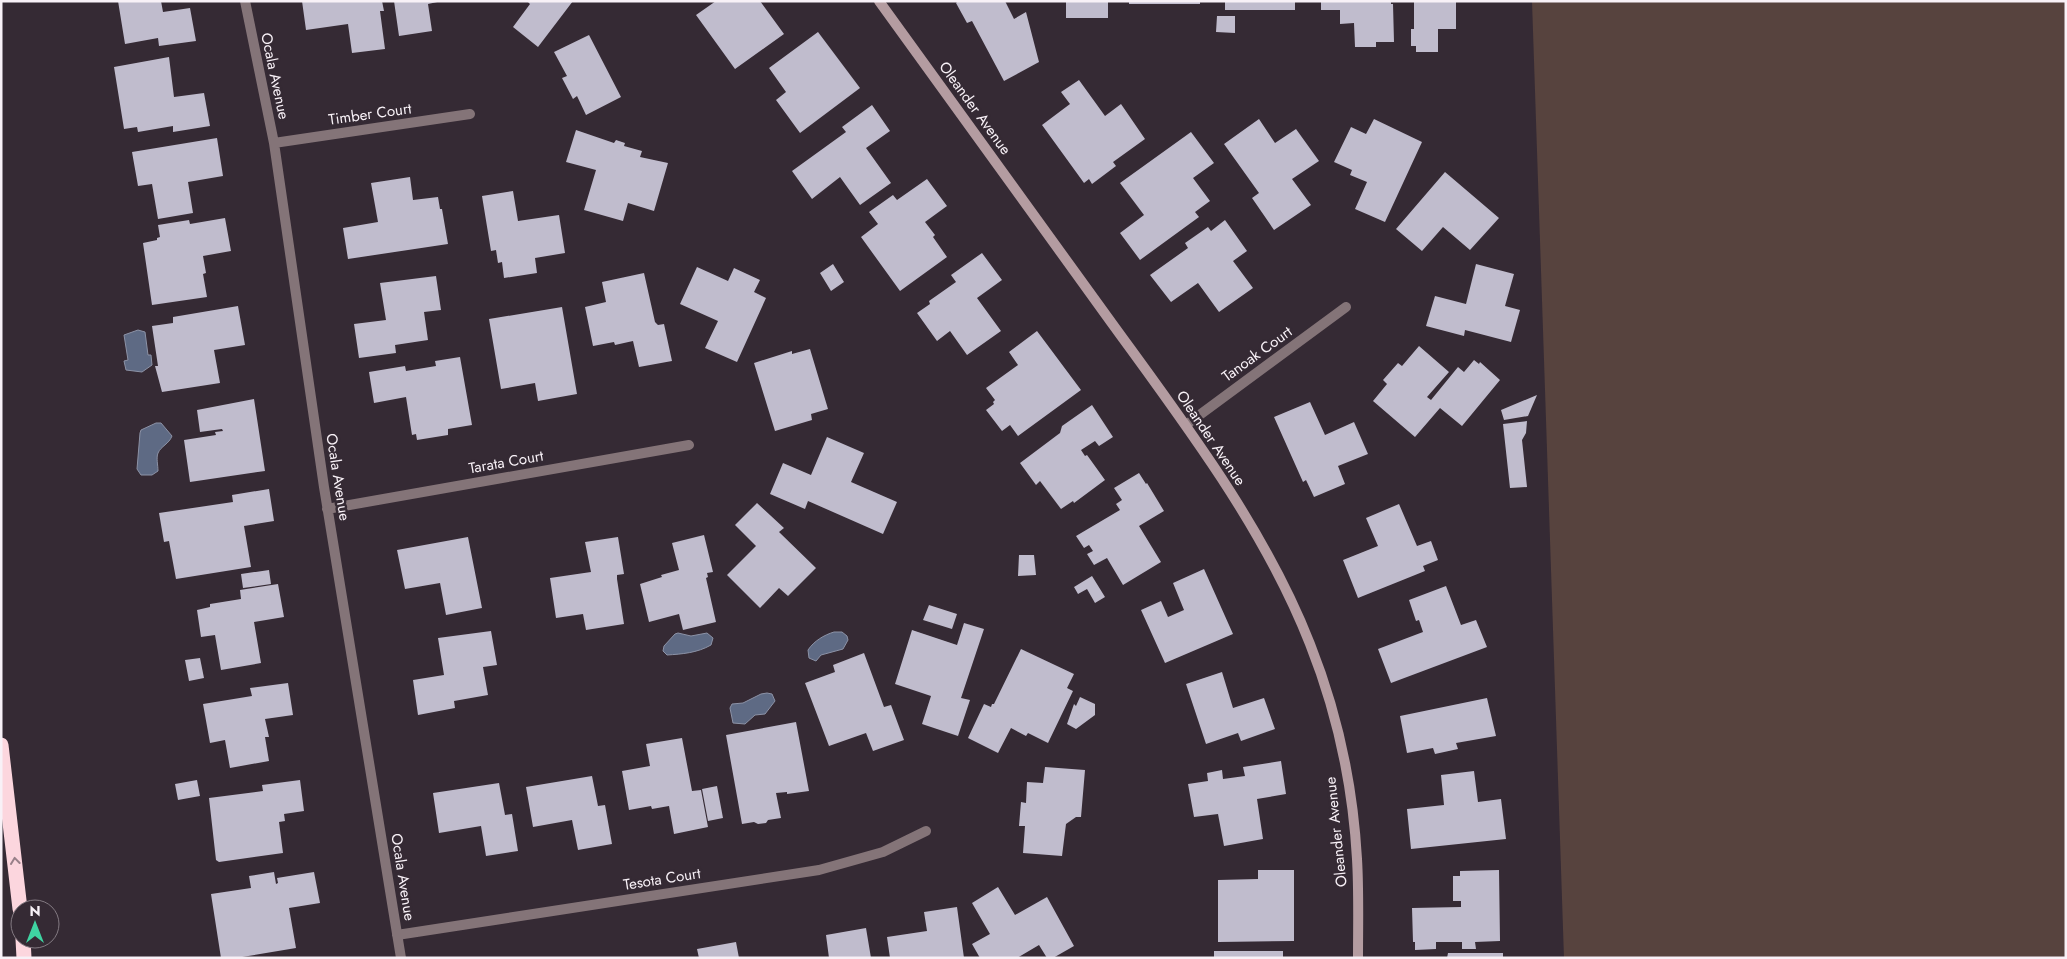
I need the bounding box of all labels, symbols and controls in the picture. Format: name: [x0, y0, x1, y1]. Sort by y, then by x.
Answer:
street label: Ocala Avenue: [255, 31, 295, 122]
street label: Oleander Avenue: [934, 57, 1017, 159]
street label: Timber Court: [327, 97, 413, 131]
street label: Tanoak Court: [1217, 321, 1297, 387]
street label: Oleander Avenue: [1171, 386, 1251, 490]
street label: Ocala Avenue: [320, 432, 356, 523]
street label: Tarata Court: [467, 445, 545, 479]
street label: Oleander Avenue: [1319, 776, 1353, 888]
street label: Ocala Avenue: [385, 832, 421, 923]
one-way arrow: [10, 856, 21, 864]
street label: Tesota Court: [622, 862, 703, 896]
north arrow: [10, 899, 60, 949]
text: N: [29, 901, 41, 921]

